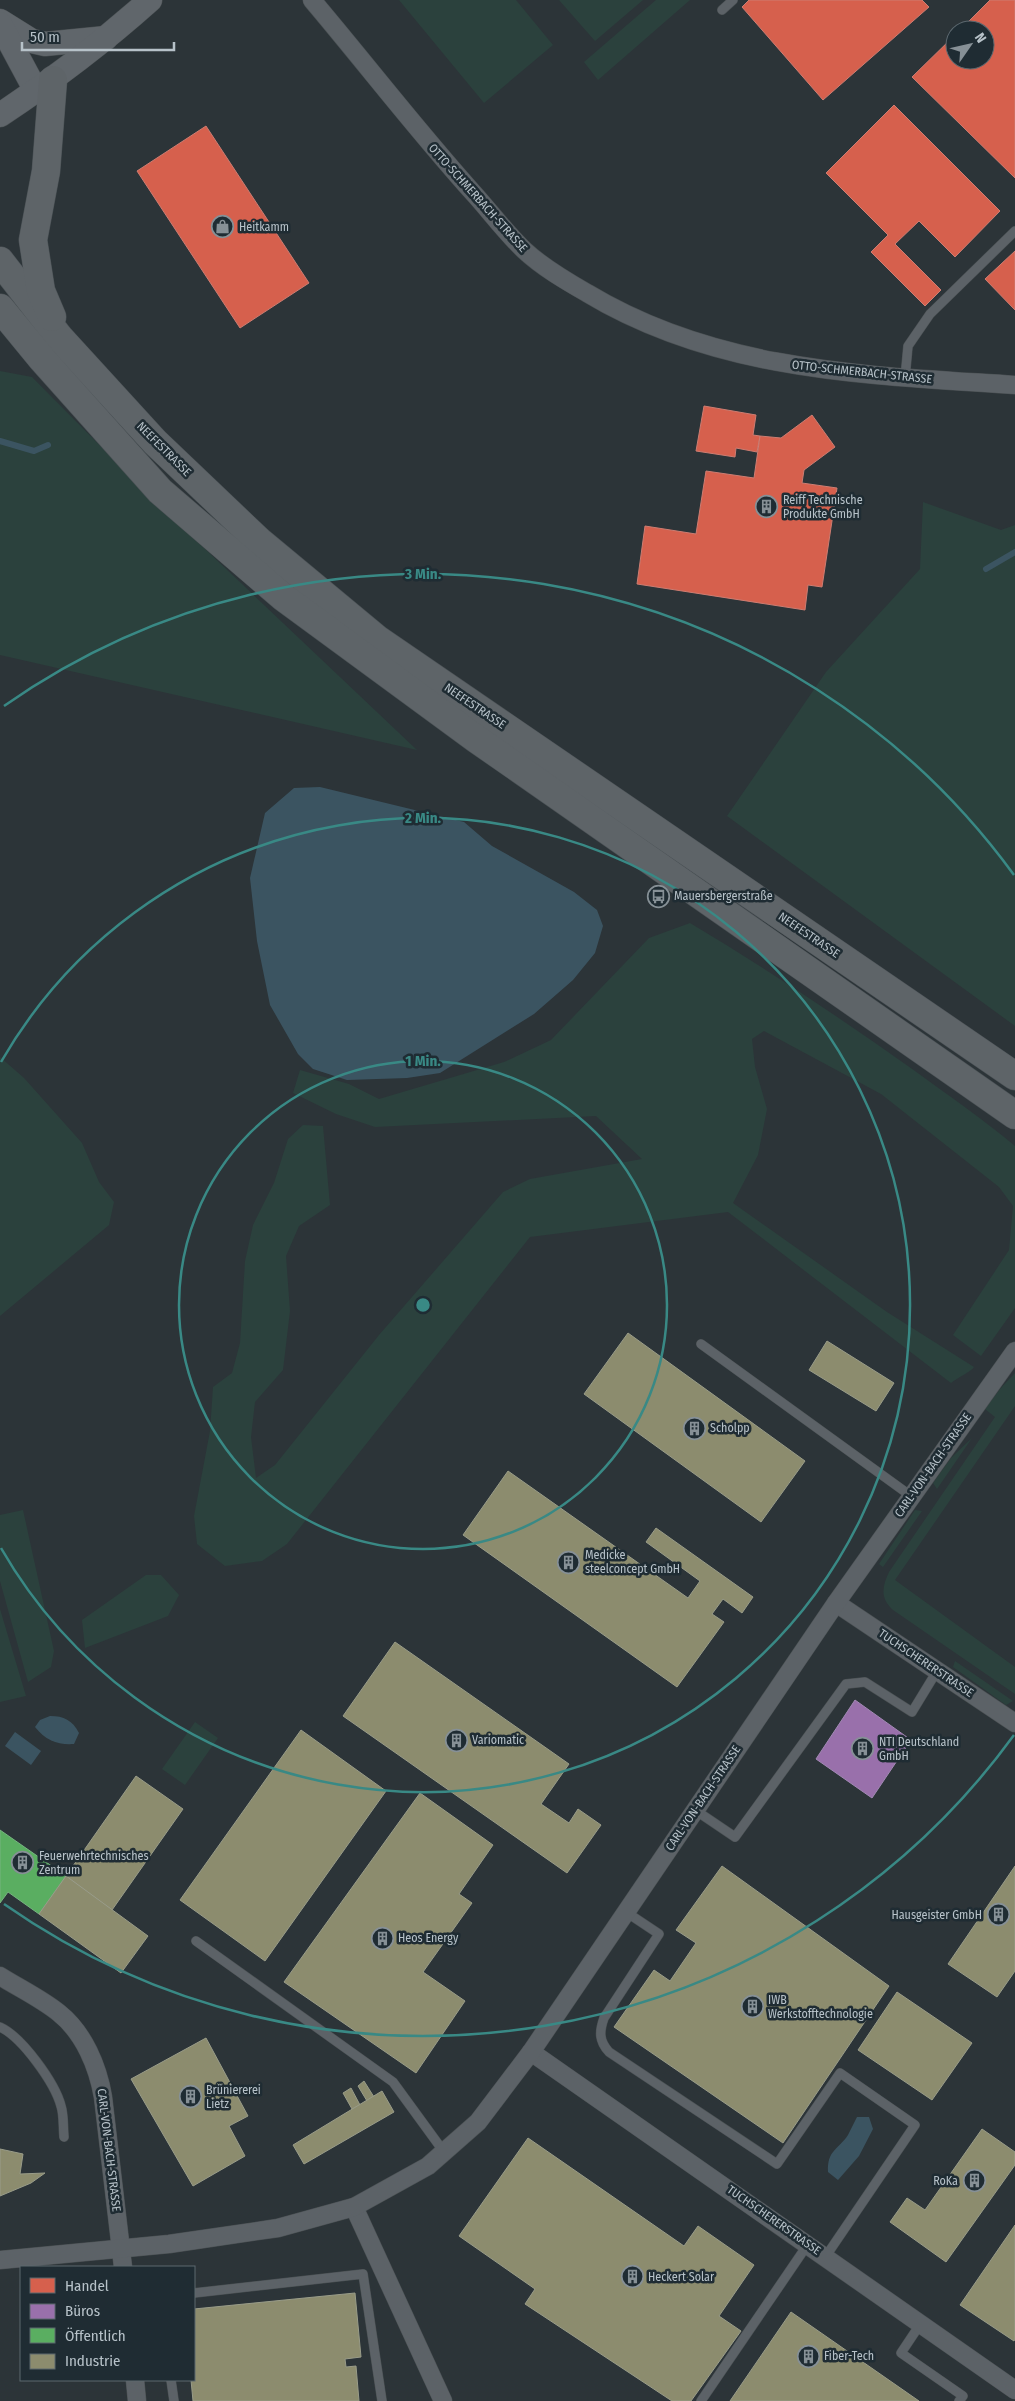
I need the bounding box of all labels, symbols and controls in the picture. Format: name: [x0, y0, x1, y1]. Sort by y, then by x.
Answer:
scale bar: [22, 20, 175, 52]
north arrow: [945, 20, 995, 70]
text: 50 m: [30, 28, 60, 46]
text: N: [971, 30, 990, 46]
street label: OTTO-SCHMERBACH-STRASSE: [426, 141, 531, 255]
shop icon: Heitkamm: [211, 215, 235, 239]
place label: Heitkamm: [239, 220, 289, 234]
street label: OTTO-SCHMERBACH-STRASSE: [791, 358, 933, 386]
street label: NEEFESTRASSE: [134, 419, 194, 479]
place label: Reiff Technische Produkte GmbH: [783, 493, 863, 521]
building icon: Reiff Technische Produkte GmbH: [755, 495, 779, 519]
text: 3 Min.: [404, 565, 442, 583]
street label: NEEFESTRASSE: [442, 680, 509, 732]
text: 2 Min.: [404, 809, 442, 827]
bus stop icon: Mauersbergerstraße: [646, 884, 670, 908]
place label: Mauersbergerstraße: [674, 889, 773, 903]
street label: NEEFESTRASSE: [776, 909, 843, 961]
text: 1 Min.: [405, 1052, 441, 1070]
centre of rings: [414, 1296, 432, 1314]
street label: CARL-VON-BACH-STRASSE: [892, 1410, 975, 1520]
building icon: Scholpp: [682, 1416, 706, 1440]
place label: Scholpp: [710, 1421, 750, 1435]
place label: Medicke steelconcept GmbH: [585, 1548, 680, 1576]
building icon: Medicke steelconcept GmbH: [557, 1550, 581, 1574]
street label: TUCHSCHERERSTRASSE: [876, 1626, 976, 1700]
building icon: Variomatic: [444, 1728, 468, 1752]
place label: Variomatic: [472, 1733, 524, 1747]
place label: NTI Deutschland GmbH: [879, 1735, 959, 1763]
building icon: NTI Deutschland GmbH: [851, 1737, 875, 1761]
street label: CARL-VON-BACH-STRASSE: [663, 1742, 744, 1853]
place label: Feuerwehrtechnisches Zentrum: [39, 1849, 149, 1877]
building icon: Feuerwehrtechnisches Zentrum: [11, 1851, 35, 1875]
building icon: Hausgeister GmbH: [986, 1903, 1010, 1927]
place label: Hausgeister GmbH: [891, 1908, 982, 1922]
building icon: Heos Energy: [370, 1926, 394, 1950]
place label: Heos Energy: [398, 1931, 459, 1945]
place label: IWB Werkstofftechnologie: [768, 1993, 873, 2021]
building icon: IWB Werkstofftechnologie: [740, 1995, 764, 2019]
place label: Brüniererei Lietz: [206, 2083, 261, 2111]
building icon: Brüniererei Lietz: [178, 2085, 202, 2109]
street label: CARL-VON-BACH-STRASSE: [94, 2088, 124, 2213]
building icon: RoKa: [962, 2169, 986, 2193]
place label: RoKa: [933, 2174, 958, 2188]
street label: TUCHSCHERERSTRASSE: [725, 2182, 824, 2258]
building icon: Heckert Solar: [620, 2265, 644, 2289]
legend: [20, 2266, 195, 2381]
place label: Heckert Solar: [648, 2270, 715, 2284]
text: Handel: [65, 2277, 109, 2295]
text: Büros: [65, 2302, 100, 2320]
text: Öffentlich: [65, 2327, 126, 2345]
building icon: Fiber-Tech: [796, 2344, 820, 2368]
place label: Fiber-Tech: [824, 2349, 874, 2363]
text: Industrie: [65, 2352, 120, 2370]

